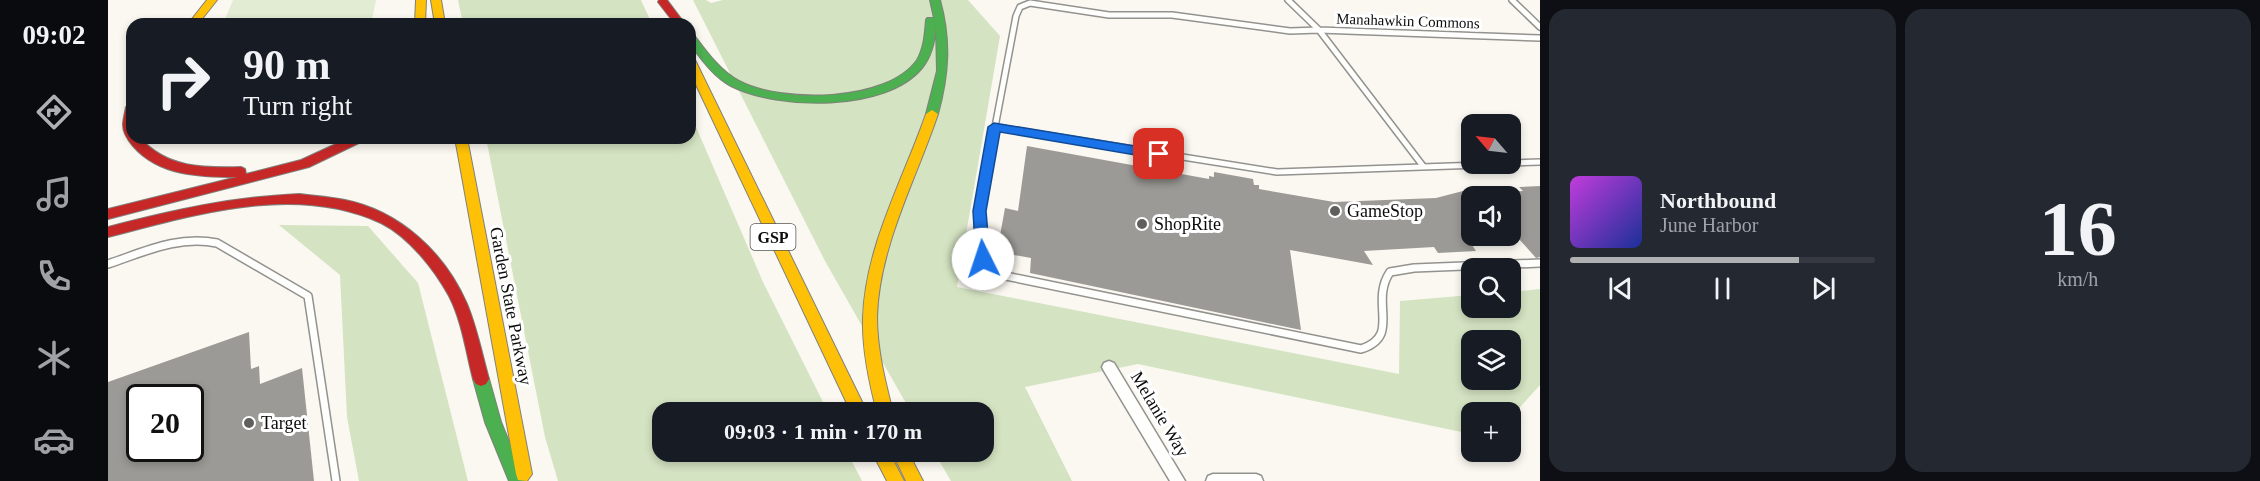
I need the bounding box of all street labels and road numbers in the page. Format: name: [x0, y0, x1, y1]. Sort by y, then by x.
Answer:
street label: Manahawkin Commons: [1336, 10, 1480, 32]
road number: GSP: [750, 224, 796, 250]
street label: Garden State Parkway: [486, 225, 536, 387]
street label: Melanie Way: [1127, 368, 1193, 460]

